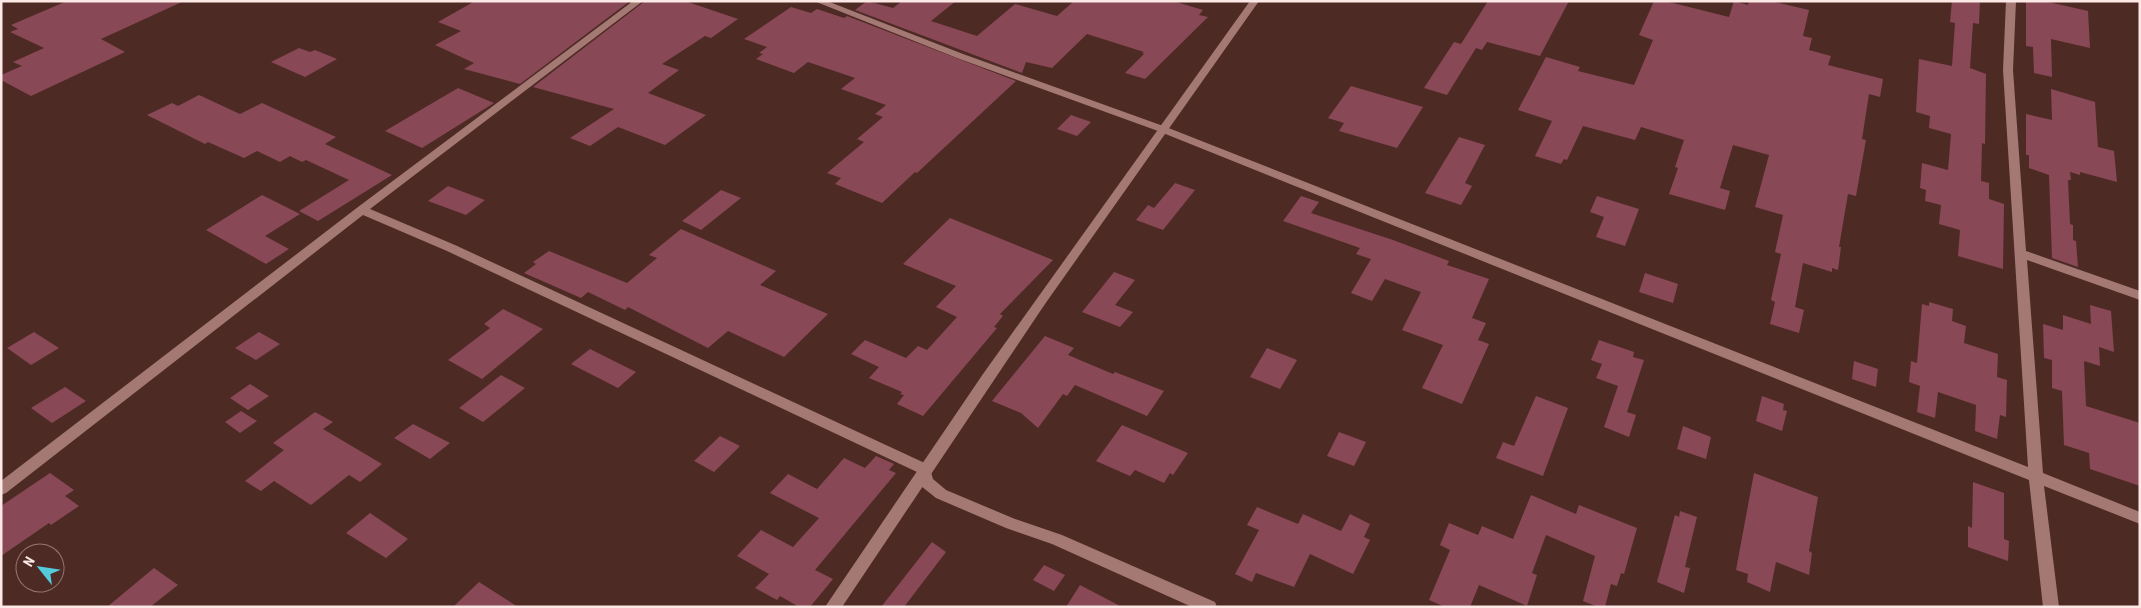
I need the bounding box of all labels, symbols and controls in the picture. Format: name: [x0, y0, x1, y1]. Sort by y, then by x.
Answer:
north arrow: [15, 543, 65, 593]
text: N: [20, 554, 38, 569]

